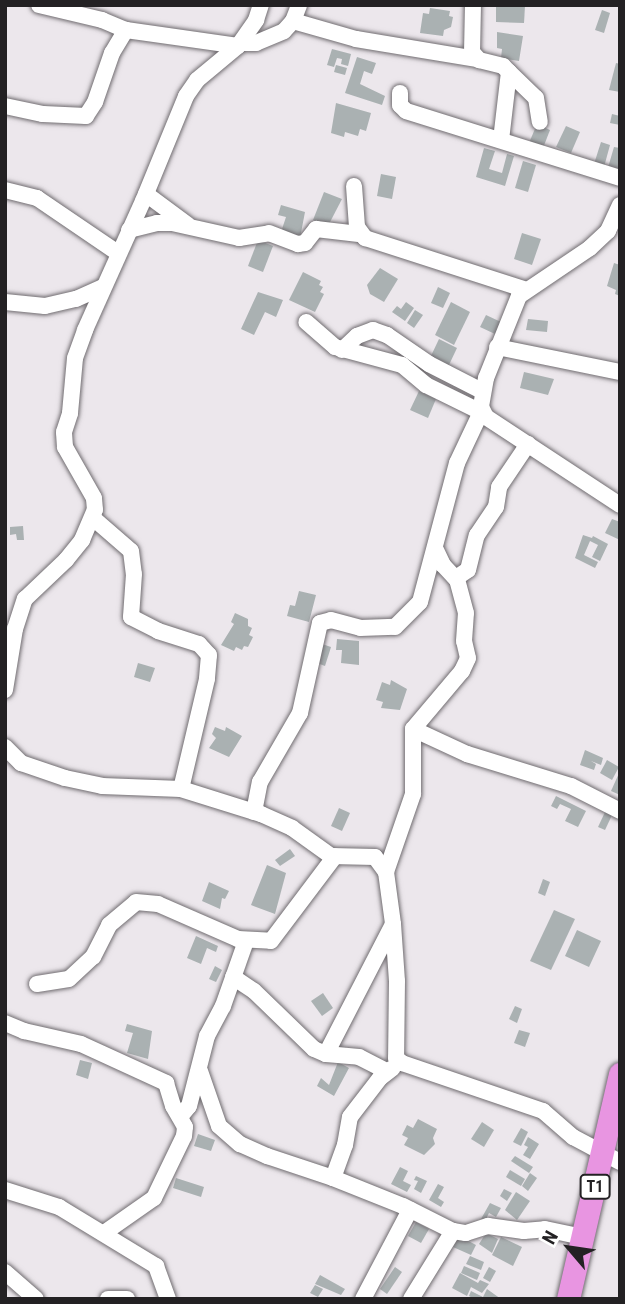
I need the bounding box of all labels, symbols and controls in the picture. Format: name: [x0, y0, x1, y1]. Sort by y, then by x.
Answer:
road number: T1: [579, 1175, 611, 1200]
north arrow: [534, 1213, 604, 1283]
text: N: [537, 1227, 563, 1248]

